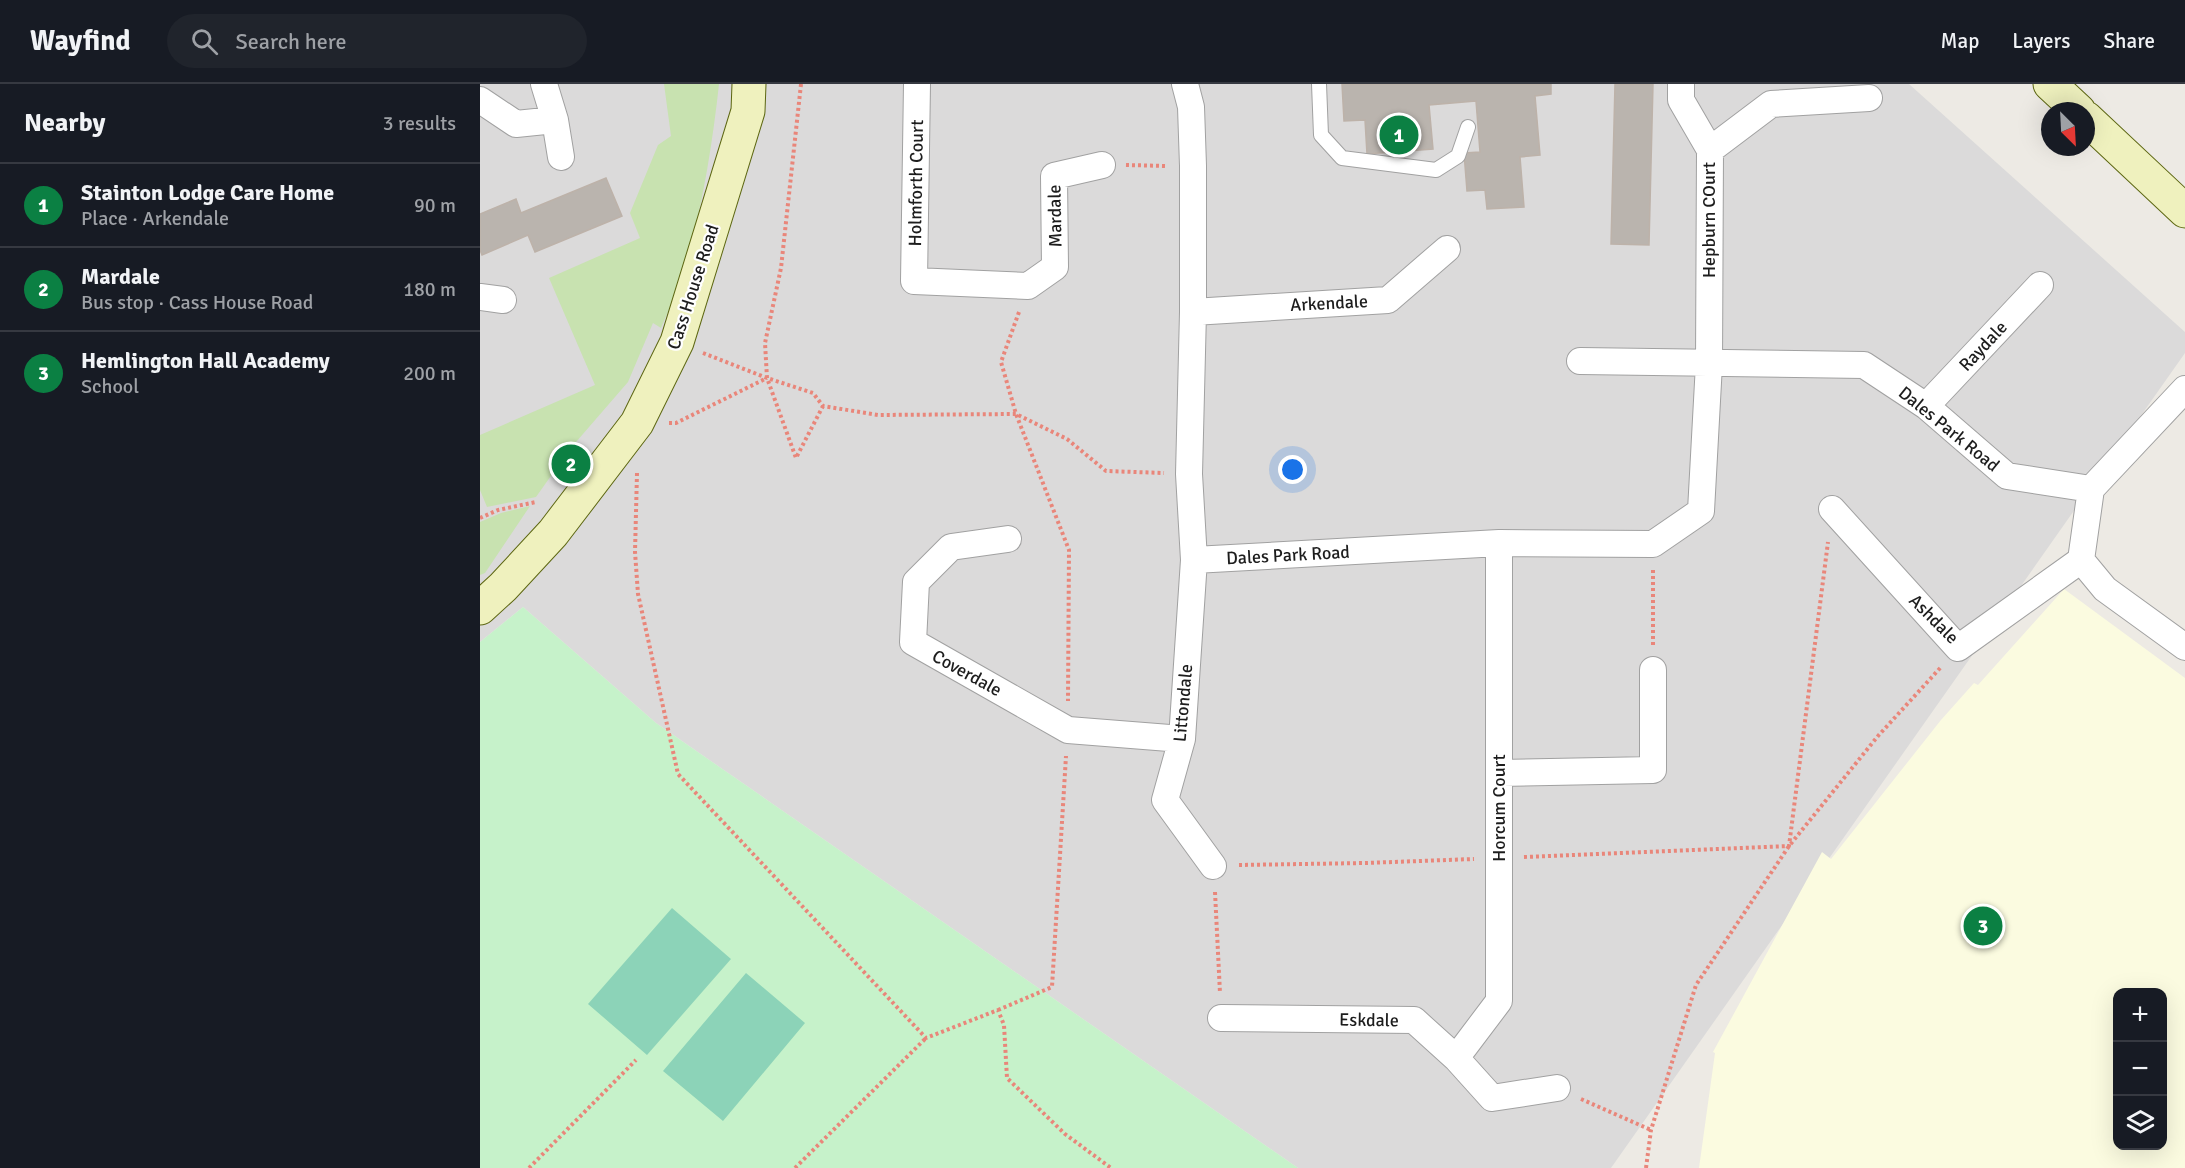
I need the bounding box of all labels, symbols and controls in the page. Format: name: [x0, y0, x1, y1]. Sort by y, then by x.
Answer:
search box: [167, 14, 587, 68]
text: Wayfind: [30, 24, 131, 58]
icon: search: [188, 25, 221, 58]
text: Search here: [236, 28, 347, 55]
text: Map: [1941, 28, 1979, 54]
text: Layers: [2012, 28, 2070, 54]
text: Share: [2103, 28, 2155, 54]
north arrow: [2041, 102, 2095, 156]
text: Nearby: [24, 107, 105, 139]
text: 3 results: [383, 111, 456, 136]
pin: 1: [1380, 112, 1418, 158]
street label: Holmforth Court: [904, 119, 928, 247]
street label: Hepburn COurt: [1698, 162, 1720, 278]
text: Stainton Lodge Care Home: [81, 179, 334, 206]
street label: Mardale: [1043, 184, 1067, 248]
text: 1: [38, 193, 49, 218]
text: 90 m: [414, 193, 456, 218]
text: Place · Arkendale: [81, 206, 229, 231]
street label: Cass House Road: [662, 222, 724, 352]
text: Mardale: [81, 263, 160, 290]
text: 2: [38, 277, 49, 302]
text: 180 m: [403, 277, 456, 302]
text: Bus stop · Cass House Road: [81, 290, 313, 315]
street label: Arkendale: [1290, 290, 1368, 316]
street label: Raydale: [1954, 316, 2012, 376]
text: Hemlington Hall Academy: [81, 347, 330, 374]
text: 3: [38, 361, 49, 386]
text: 200 m: [403, 361, 456, 386]
text: School: [81, 374, 139, 399]
street label: Dales Park Road: [1894, 382, 2004, 476]
pin: 2: [552, 442, 590, 487]
your location: [1278, 455, 1307, 484]
street label: Dales Park Road: [1226, 541, 1350, 569]
street label: Ashdale: [1904, 589, 1964, 649]
street label: Coverdale: [928, 645, 1006, 701]
street label: Littondale: [1169, 663, 1197, 743]
street label: Horcum Court: [1488, 754, 1510, 862]
pin: 3: [1964, 904, 2002, 948]
map controls: [2113, 988, 2167, 1150]
button: +: [2113, 988, 2167, 1042]
street label: Eskdale: [1339, 1008, 1399, 1032]
button: −: [2113, 1042, 2167, 1096]
button: layers: [2113, 1096, 2167, 1150]

